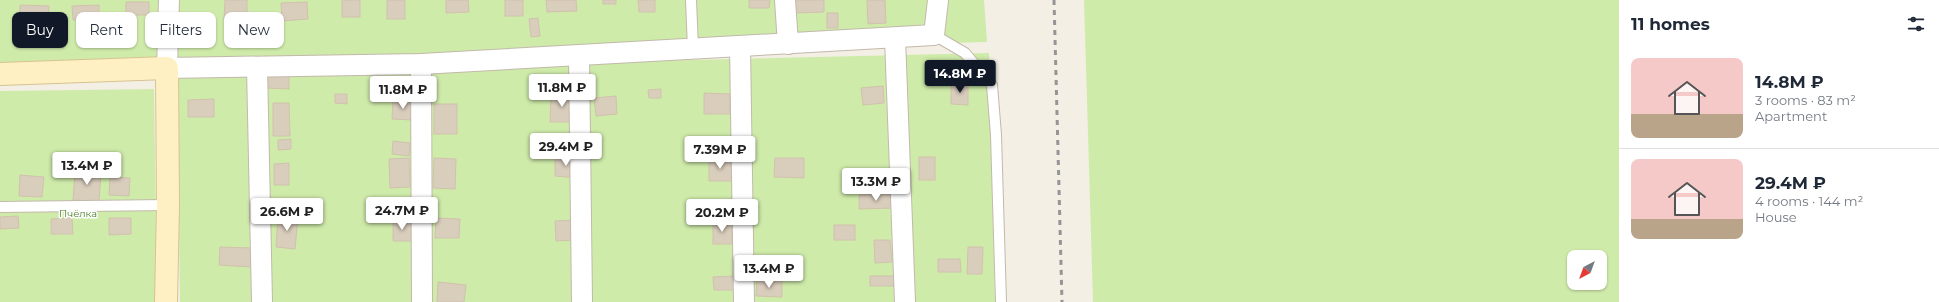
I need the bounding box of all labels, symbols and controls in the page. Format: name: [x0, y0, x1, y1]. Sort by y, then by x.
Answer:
chip: Buy: [12, 12, 68, 48]
chip: Rent: [76, 12, 137, 48]
chip: Filters: [145, 12, 216, 48]
chip: New: [224, 12, 284, 48]
icon: filters: [1905, 13, 1927, 35]
text: 11 homes: [1631, 14, 1710, 34]
pin: 14.8M ₽: [923, 60, 997, 94]
text: 14.8M ₽: [934, 65, 986, 81]
text: 14.8M ₽: [1755, 72, 1824, 92]
pin: 11.8M ₽: [525, 74, 599, 108]
icon: home: [1663, 74, 1711, 122]
pin: 11.8M ₽: [366, 76, 440, 110]
text: 11.8M ₽: [538, 79, 586, 95]
text: 11.8M ₽: [379, 81, 427, 97]
text: 3 rooms · 83 m²: [1755, 92, 1856, 108]
text: Apartment: [1755, 108, 1827, 124]
pin: 29.4M ₽: [529, 133, 603, 167]
pin: 7.39M ₽: [683, 136, 757, 170]
text: 29.4M ₽: [539, 138, 593, 154]
text: 7.39M ₽: [693, 141, 747, 157]
pin: 13.4M ₽: [50, 152, 124, 186]
text: 13.4M ₽: [61, 157, 113, 173]
pin: 13.3M ₽: [839, 168, 913, 202]
text: 13.3M ₽: [851, 173, 901, 189]
text: 29.4M ₽: [1755, 173, 1826, 193]
icon: home: [1663, 175, 1711, 223]
text: 4 rooms · 144 m²: [1755, 193, 1863, 209]
pin: 24.7M ₽: [365, 197, 439, 231]
pin: 26.6M ₽: [250, 198, 324, 232]
pin: 20.2M ₽: [685, 199, 759, 233]
text: 24.7M ₽: [375, 202, 429, 218]
text: 26.6M ₽: [260, 203, 314, 219]
text: 20.2M ₽: [695, 204, 749, 220]
park label: Пчёлка: [59, 207, 97, 220]
text: House: [1755, 209, 1797, 225]
north arrow: [1567, 250, 1607, 290]
map controls: [1567, 250, 1607, 290]
pin: 13.4M ₽: [732, 255, 806, 289]
text: 13.4M ₽: [743, 260, 795, 276]

